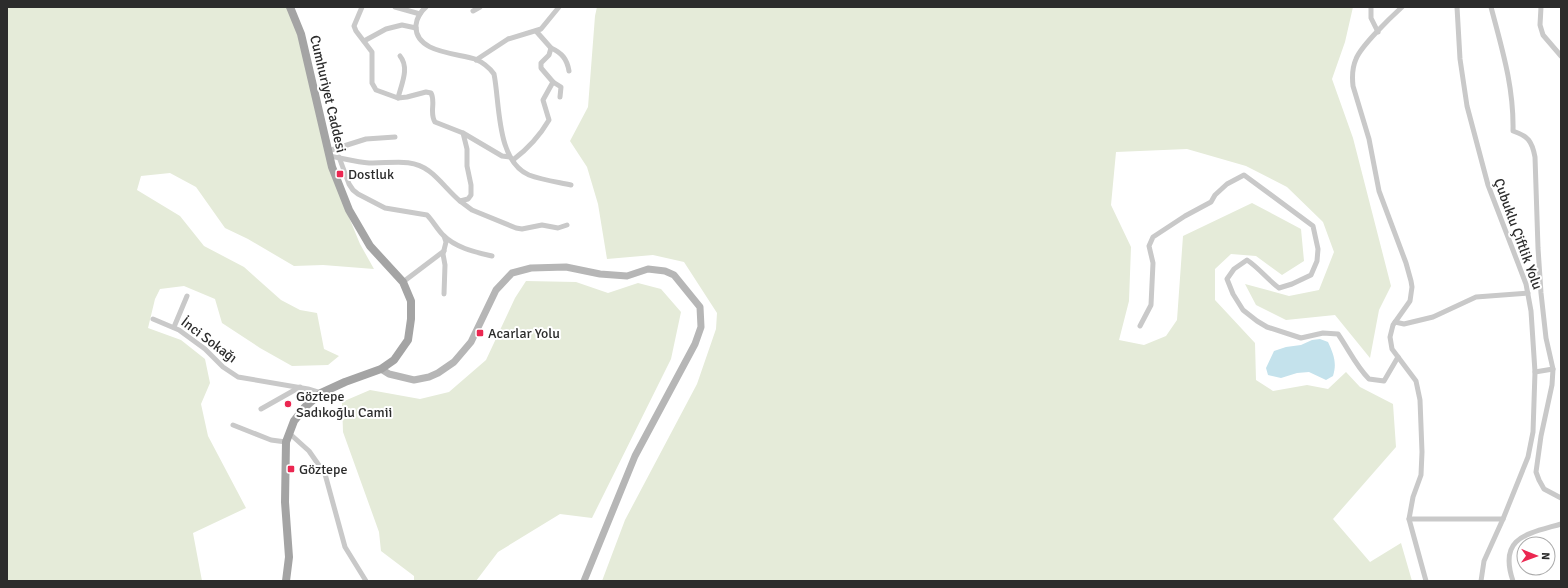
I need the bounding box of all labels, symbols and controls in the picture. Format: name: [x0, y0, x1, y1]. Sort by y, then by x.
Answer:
street label: Cumhuriyet Caddesi: [306, 34, 350, 154]
place label: Dostluk: [348, 166, 394, 183]
marker: Dostluk: [335, 169, 345, 179]
street label: Çubuklu Çiftlik Yolu: [1490, 176, 1546, 292]
street label: İnci Sokağı: [178, 313, 240, 367]
place label: Acarlar Yolu: [488, 325, 560, 342]
marker: Acarlar Yolu: [475, 328, 485, 338]
place label: Göztepe Sadıkoğlu Camii: [296, 388, 392, 421]
marker: Göztepe Sadıkoğlu Camii: [283, 399, 293, 409]
place label: Göztepe: [299, 461, 348, 478]
marker: Göztepe: [286, 464, 296, 474]
north arrow: [1516, 536, 1556, 576]
text: N: [1539, 552, 1552, 560]

